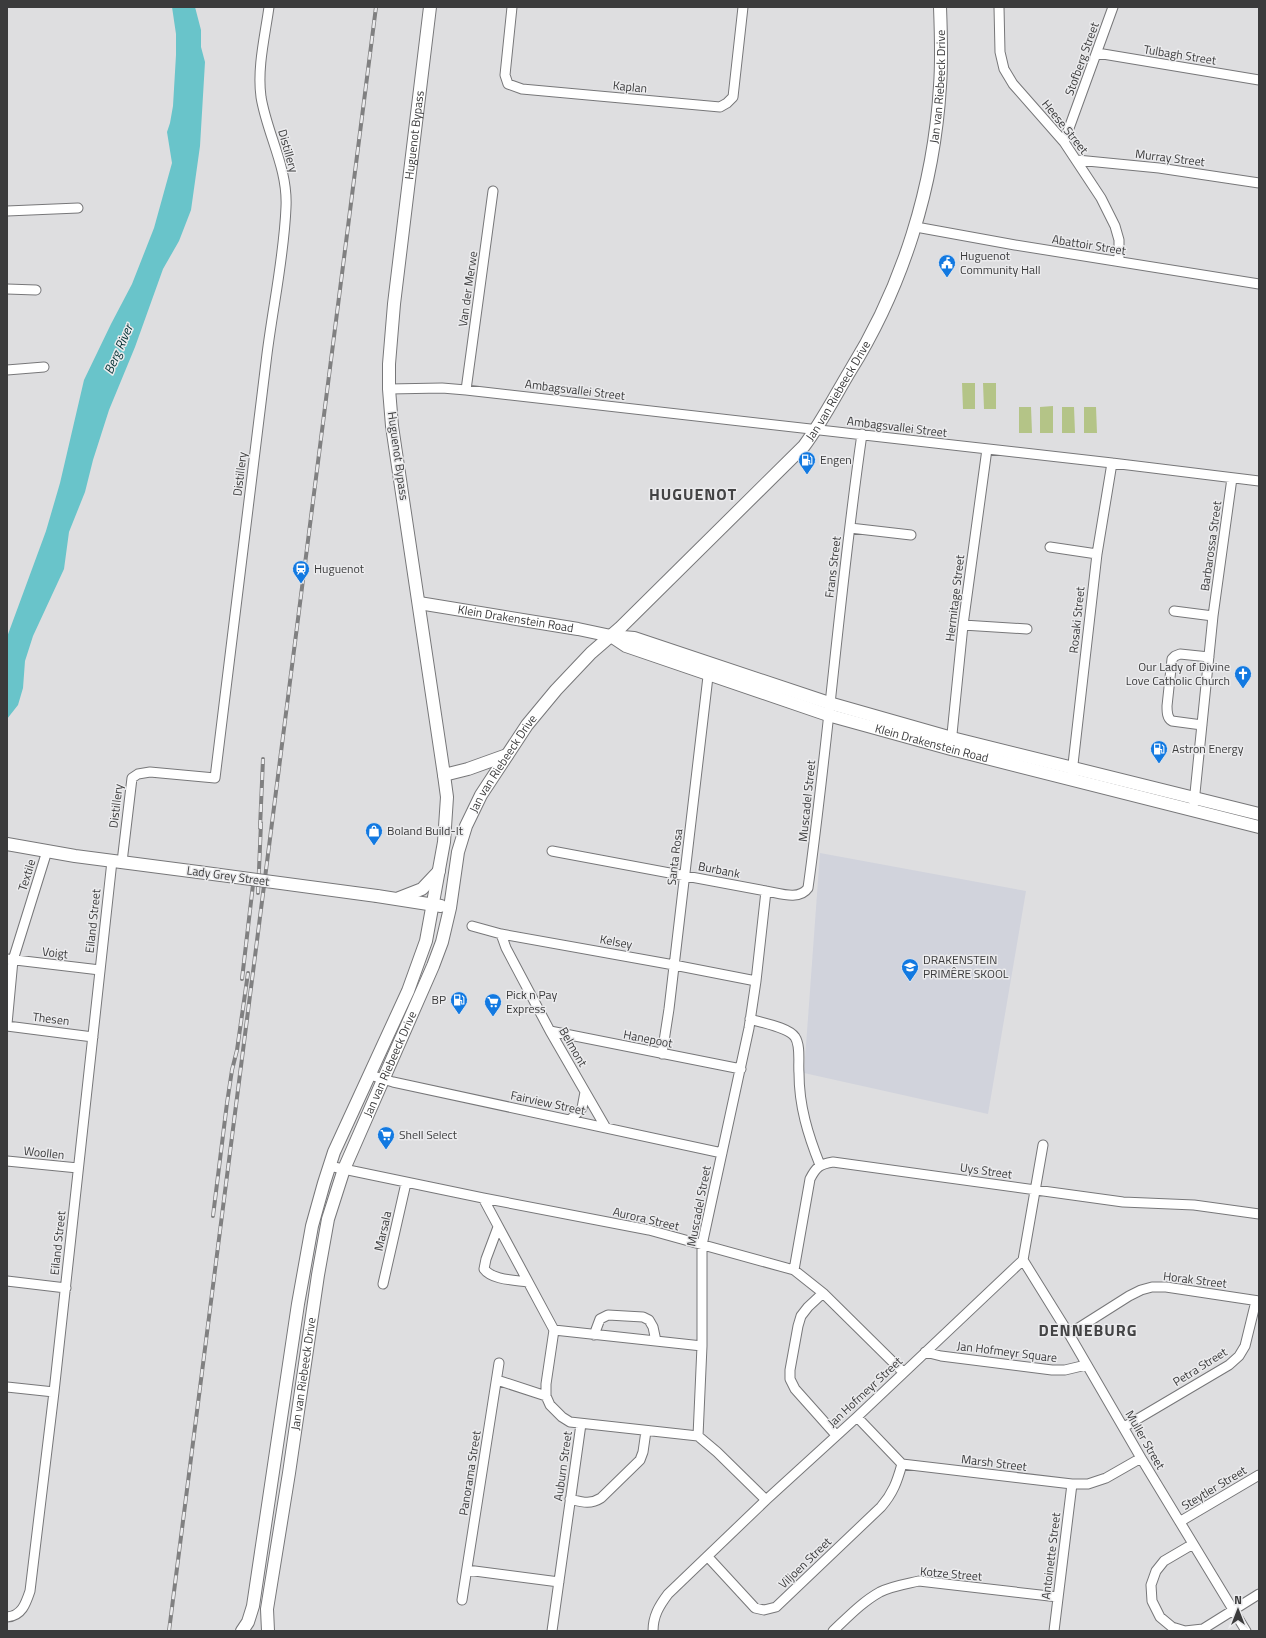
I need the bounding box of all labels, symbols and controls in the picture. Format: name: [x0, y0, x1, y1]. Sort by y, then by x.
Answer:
street label: Stofberg Street: [1059, 19, 1104, 98]
street label: Jan van Riebeeck Drive: [924, 30, 950, 145]
street label: Tulbagh Street: [1143, 39, 1218, 70]
street label: Kaplan: [612, 75, 648, 98]
street label: Huguenot Bypass: [399, 89, 429, 181]
street label: Heese Street: [1037, 95, 1094, 159]
street label: Distillery: [273, 127, 304, 175]
street label: Murray Street: [1134, 144, 1207, 171]
street label: Abattoir Street: [1051, 229, 1128, 260]
place label: Huguenot Community Hall: [960, 246, 1041, 279]
street label: Van der Merwe: [453, 250, 482, 328]
public building icon: Huguenot Community Hall: [937, 253, 957, 278]
water label: Berg River: [98, 319, 139, 377]
street label: Jan van Riebeeck Drive: [801, 337, 875, 445]
street label: Ambagsvallei Street: [524, 374, 627, 405]
street label: Huguenot Bypass: [383, 410, 414, 502]
street label: Ambagsvallei Street: [846, 411, 949, 442]
fuel station icon: Engen: [797, 450, 817, 475]
place label: Engen: [820, 450, 852, 469]
street label: Distillery: [227, 451, 252, 497]
district label: HUGUENOT: [649, 482, 737, 506]
street label: Barbarossa Street: [1195, 499, 1226, 592]
street label: Frans Street: [819, 534, 846, 599]
street label: Hermitage Street: [940, 553, 969, 642]
station icon: Huguenot: [291, 559, 311, 584]
place label: Huguenot: [314, 559, 365, 578]
street label: Rosaki Street: [1064, 585, 1090, 654]
street label: Klein Drakenstein Road: [456, 600, 575, 637]
place label: Our Lady of Divine Love Catholic Church: [1126, 657, 1230, 690]
church icon: Our Lady of Divine Love Catholic Church: [1233, 664, 1253, 689]
street label: Jan van Riebeeck Drive: [464, 710, 541, 816]
street label: Klein Drakenstein Road: [873, 718, 991, 767]
fuel station icon: Astron Energy: [1149, 739, 1169, 764]
place label: Astron Energy: [1172, 739, 1244, 758]
street label: Muscadel Street: [793, 758, 820, 843]
street label: Distillery: [103, 783, 128, 829]
shop icon: Boland Build-It: [364, 821, 384, 846]
place label: Boland Build-It: [387, 821, 464, 840]
street label: Santa Rosa: [662, 827, 687, 886]
street label: Burbank: [696, 856, 742, 883]
street label: Textile: [13, 857, 40, 893]
street label: Lady Grey Street: [186, 860, 271, 891]
street label: Eiland Street: [80, 887, 105, 954]
street label: Kelsey: [598, 929, 634, 954]
street label: Voigt: [41, 942, 70, 963]
place label: DRAKENSTEIN PRIMÊRE SKOOL: [923, 950, 1009, 983]
school or university icon: DRAKENSTEIN PRIMÊRE SKOOL: [900, 957, 920, 982]
place label: Pick n Pay Express: [506, 985, 557, 1018]
place label: BP: [431, 990, 446, 1009]
fuel station icon: BP: [449, 990, 469, 1015]
supermarket icon: Pick n Pay Express: [483, 992, 503, 1017]
street label: Thesen: [32, 1007, 71, 1030]
street label: Jan van Riebeeck Drive: [358, 1008, 421, 1120]
street label: Belmont: [554, 1023, 593, 1071]
street label: Hanepoot: [622, 1024, 675, 1053]
street label: Fairview Street: [509, 1085, 588, 1120]
supermarket icon: Shell Select: [376, 1125, 396, 1150]
place label: Shell Select: [399, 1125, 458, 1144]
street label: Woollen: [23, 1141, 65, 1164]
street label: Uys Street: [959, 1157, 1014, 1184]
street label: Muscadel Street: [681, 1163, 716, 1248]
street label: Aurora Street: [611, 1202, 682, 1236]
street label: Eiland Street: [45, 1209, 70, 1276]
street label: Marsala: [369, 1209, 396, 1253]
street label: Horak Street: [1162, 1266, 1229, 1293]
street label: Jan van Riebeeck Drive: [285, 1316, 321, 1431]
district label: DENNEBURG: [1038, 1318, 1138, 1342]
street label: Jan Hofmeyr Square: [956, 1336, 1058, 1367]
street label: Petra Street: [1169, 1342, 1231, 1391]
street label: Jan Hofmeyr Street: [823, 1351, 907, 1431]
street label: Muller Street: [1121, 1407, 1170, 1474]
street label: Panorama Street: [453, 1428, 486, 1517]
street label: Auburn Street: [548, 1429, 577, 1502]
street label: Marsh Street: [960, 1449, 1029, 1476]
street label: Steytler Street: [1178, 1460, 1251, 1515]
street label: Antoinette Street: [1036, 1511, 1065, 1600]
street label: Viljoen Street: [774, 1532, 836, 1593]
street label: Kotze Street: [919, 1561, 984, 1586]
north arrow: [1218, 1590, 1258, 1630]
text: N: [1234, 1592, 1242, 1608]

